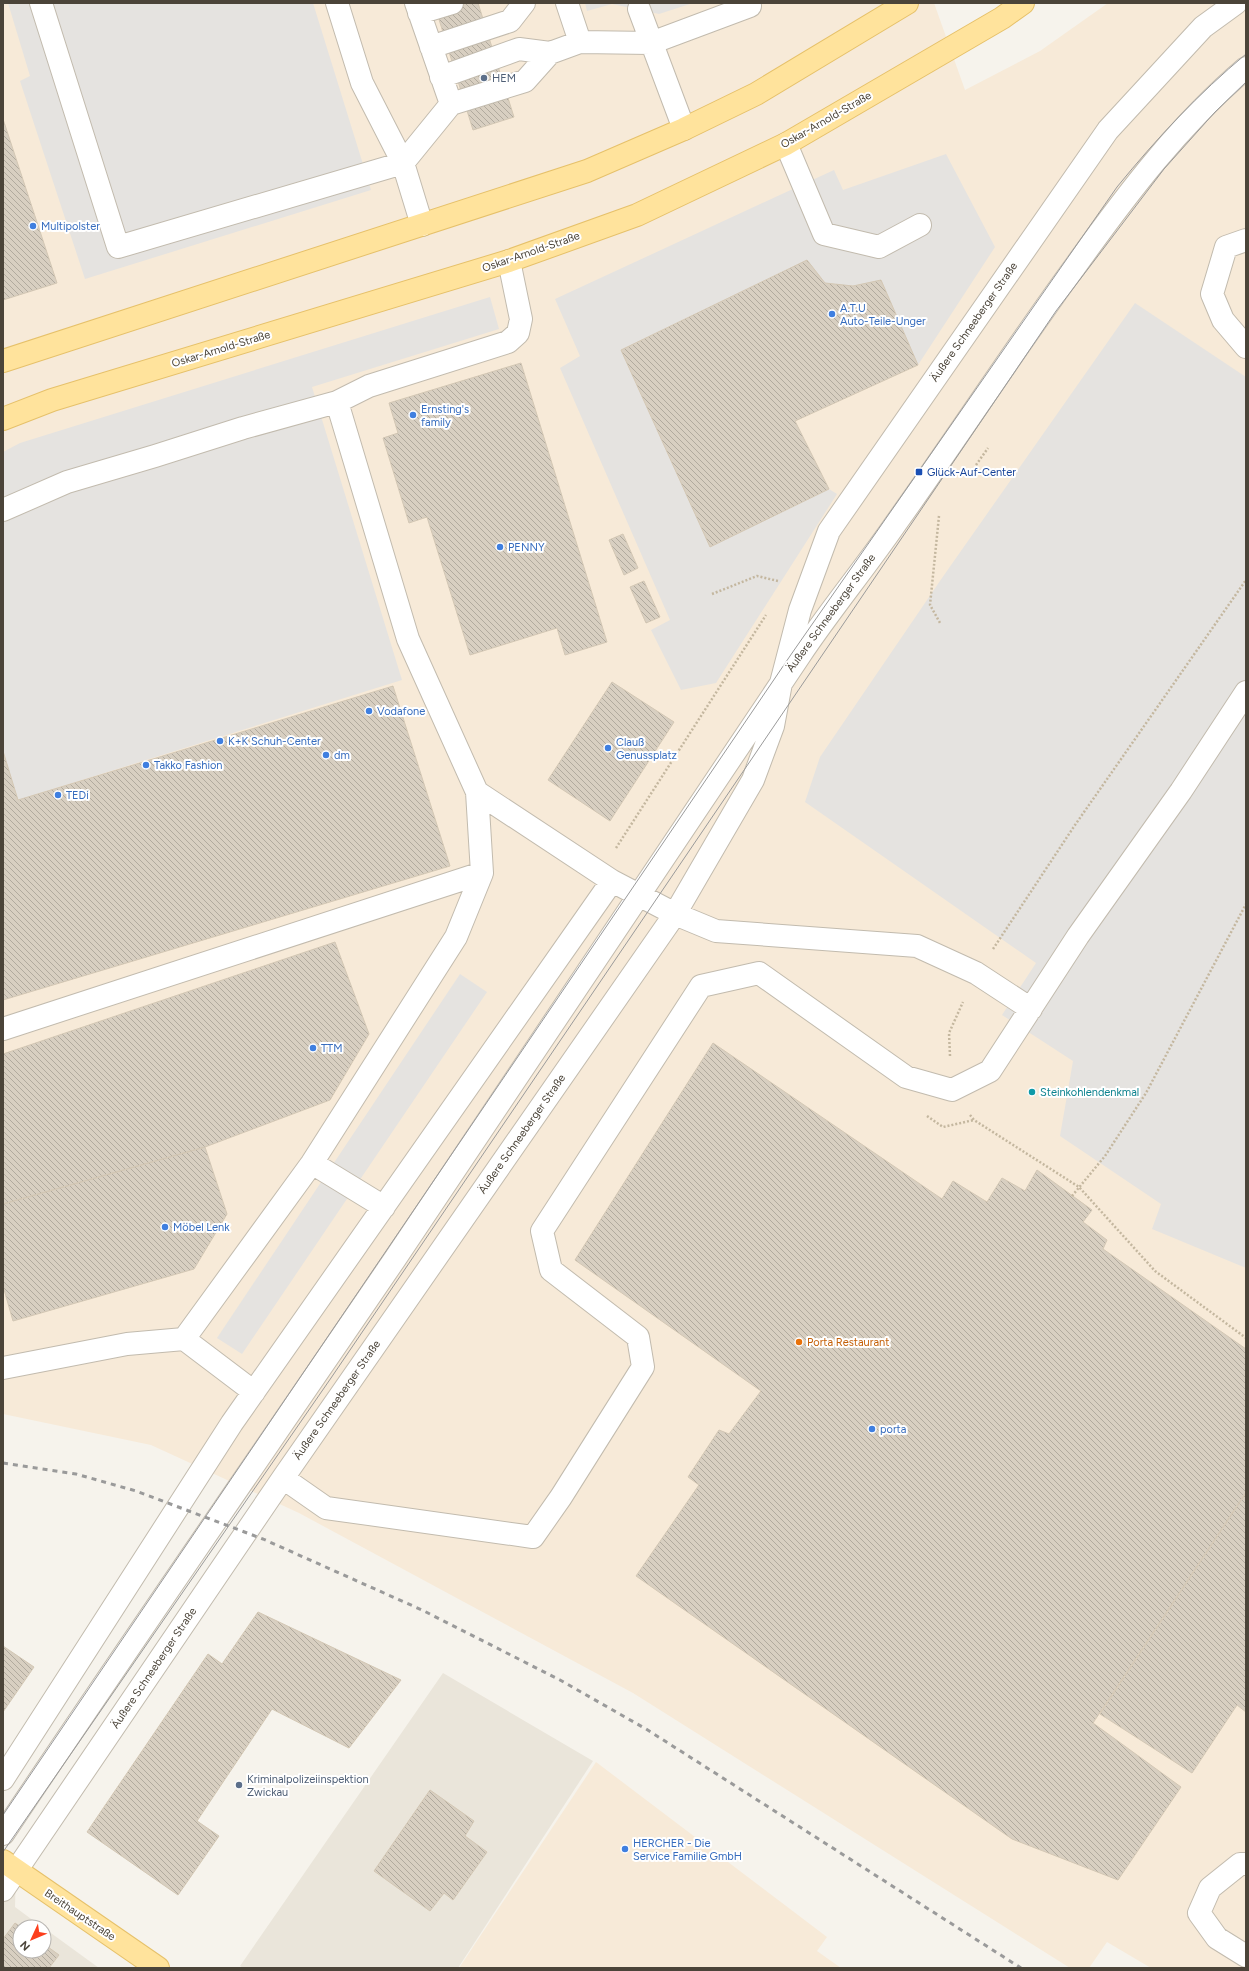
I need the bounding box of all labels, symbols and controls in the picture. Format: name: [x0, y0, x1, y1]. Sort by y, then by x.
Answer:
place label: HEM: [492, 72, 516, 85]
marker: HEM: [479, 73, 489, 83]
street label: Oskar-Arnold-Straße: [778, 89, 874, 151]
place label: Multipolster: [41, 220, 100, 233]
marker: Multipolster: [28, 221, 38, 231]
street label: Oskar-Arnold-Straße: [480, 229, 582, 275]
street label: Äußere Schneeberger Straße: [928, 260, 1020, 384]
place label: A.T.U Auto-Teile-Unger: [840, 302, 926, 328]
marker: A.T.U Auto-Teile-Unger: [827, 309, 837, 319]
street label: Oskar-Arnold-Straße: [170, 328, 272, 370]
place label: Ernsting's family: [421, 403, 469, 429]
marker: Ernsting's family: [408, 410, 418, 420]
place label: Glück-Auf-Center: [927, 466, 1016, 479]
marker: Glück-Auf-Center: [914, 467, 924, 477]
place label: PENNY: [508, 541, 545, 554]
marker: PENNY: [495, 542, 505, 552]
street label: Äußere Schneeberger Straße: [784, 551, 878, 675]
place label: Vodafone: [377, 705, 425, 718]
marker: Vodafone: [364, 706, 374, 716]
place label: K+K Schuh-Center: [228, 735, 321, 748]
marker: K+K Schuh-Center: [215, 736, 225, 746]
place label: Clauß Genussplatz: [616, 736, 677, 762]
marker: Clauß Genussplatz: [603, 743, 613, 753]
place label: dm: [334, 749, 350, 762]
marker: dm: [321, 750, 331, 760]
place label: Takko Fashion: [154, 759, 223, 772]
marker: Takko Fashion: [141, 760, 151, 770]
place label: TEDi: [66, 789, 89, 802]
marker: TEDi: [53, 790, 63, 800]
place label: TTM: [321, 1042, 342, 1055]
marker: TTM: [308, 1043, 318, 1053]
street label: Äußere Schneeberger Straße: [476, 1072, 568, 1196]
place label: Steinkohlendenkmal: [1040, 1086, 1139, 1099]
marker: Steinkohlendenkmal: [1027, 1087, 1037, 1097]
place label: Möbel Lenk: [173, 1221, 230, 1234]
marker: Möbel Lenk: [160, 1222, 170, 1232]
place label: Porta Restaurant: [807, 1336, 889, 1349]
marker: Porta Restaurant: [794, 1337, 804, 1347]
street label: Äußere Schneeberger Straße: [291, 1338, 383, 1462]
place label: porta: [880, 1423, 906, 1436]
marker: porta: [867, 1424, 877, 1434]
street label: Äußere Schneeberger Straße: [109, 1605, 199, 1731]
place label: Kriminalpolizeiinspektion Zwickau: [247, 1773, 369, 1799]
marker: Kriminalpolizeiinspektion Zwickau: [234, 1780, 244, 1790]
place label: HERCHER - Die Service Familie GmbH: [633, 1837, 742, 1863]
marker: HERCHER - Die Service Familie GmbH: [620, 1844, 630, 1854]
street label: Breithauptstraße: [42, 1887, 118, 1943]
north arrow: [12, 1919, 52, 1959]
text: N: [18, 1938, 33, 1953]

